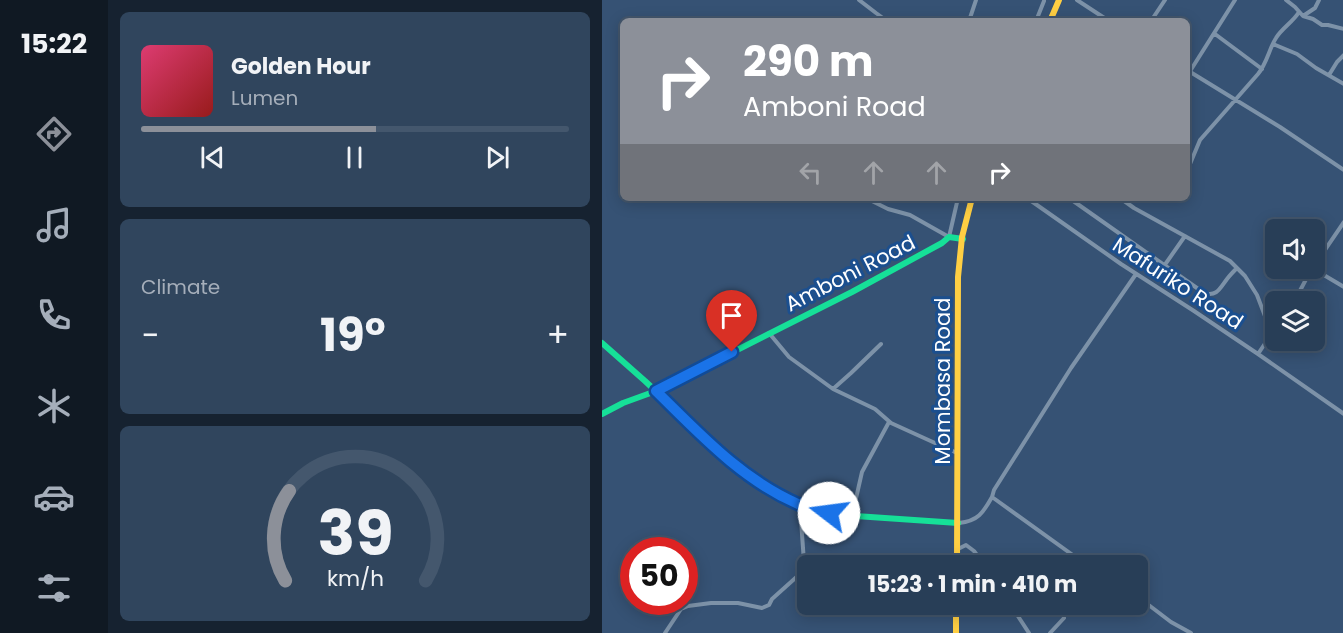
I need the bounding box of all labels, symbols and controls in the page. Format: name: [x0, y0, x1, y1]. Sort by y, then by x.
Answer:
text: 15:22: [21, 25, 87, 62]
text: 290 m: [743, 32, 874, 91]
icon: right: [644, 42, 722, 120]
text: Golden Hour: [231, 51, 371, 82]
text: Lumen: [231, 84, 298, 112]
text: Amboni Road: [743, 88, 926, 125]
icon: directions: [33, 113, 75, 155]
icon: previous: [196, 141, 229, 174]
icon: pause: [338, 141, 371, 174]
icon: next: [481, 141, 514, 174]
icon: left: [794, 156, 827, 189]
icon: ahead: [857, 156, 890, 189]
icon: ahead: [920, 156, 953, 189]
icon: right: [983, 156, 1016, 189]
icon: music: [33, 204, 75, 246]
map controls: [1265, 219, 1325, 351]
button: sound: [1265, 219, 1325, 279]
street label: Amboni Road: [780, 228, 920, 318]
street label: Mafuriko Road: [1107, 230, 1249, 336]
text: Climate: [141, 273, 220, 301]
pin: [706, 290, 757, 352]
button: layers: [1265, 291, 1325, 351]
icon: phone: [33, 294, 75, 336]
street label: Mombasa Road: [928, 298, 957, 464]
icon: arrive: [715, 299, 748, 332]
text: 19°: [320, 304, 386, 367]
text: −: [141, 312, 159, 359]
text: +: [546, 312, 569, 359]
icon: climate: [33, 385, 75, 427]
icon: car: [33, 476, 75, 518]
position arrow: [797, 481, 861, 545]
text: 39: [317, 489, 393, 577]
speed limit sign: 50: [620, 537, 698, 615]
text: km/h: [326, 563, 384, 594]
icon: filters: [33, 567, 75, 609]
text: 15:23 · 1 min · 410 m: [868, 569, 1077, 600]

